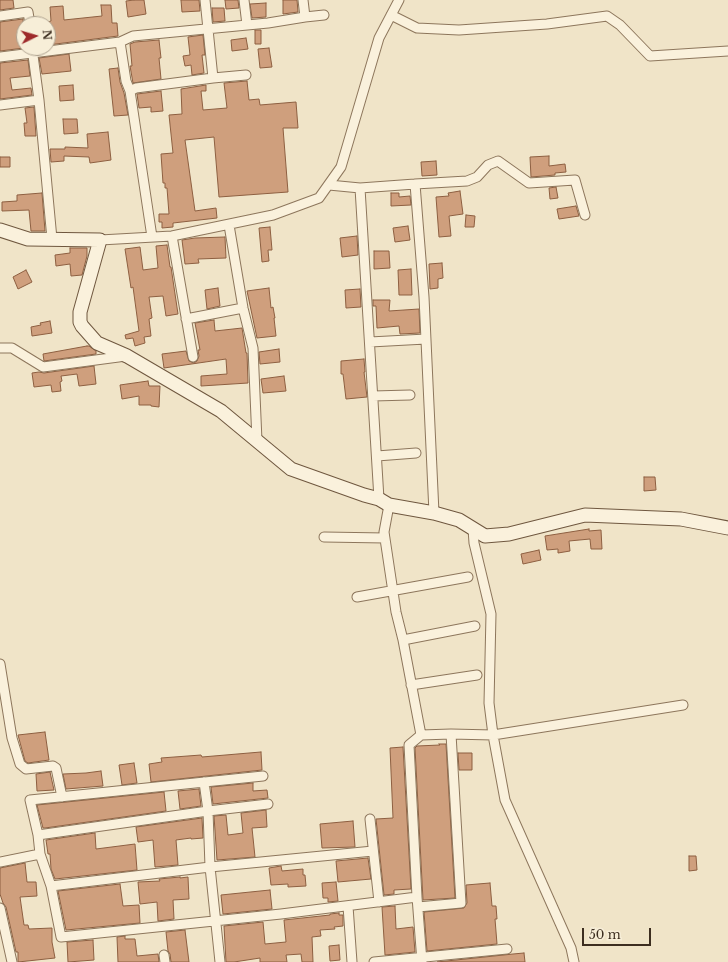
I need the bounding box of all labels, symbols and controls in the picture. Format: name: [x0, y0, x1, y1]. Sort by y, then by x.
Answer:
north arrow: [16, 16, 56, 56]
text: N: [40, 29, 54, 41]
scale bar: [584, 920, 653, 946]
text: 50 m: [589, 927, 621, 942]

